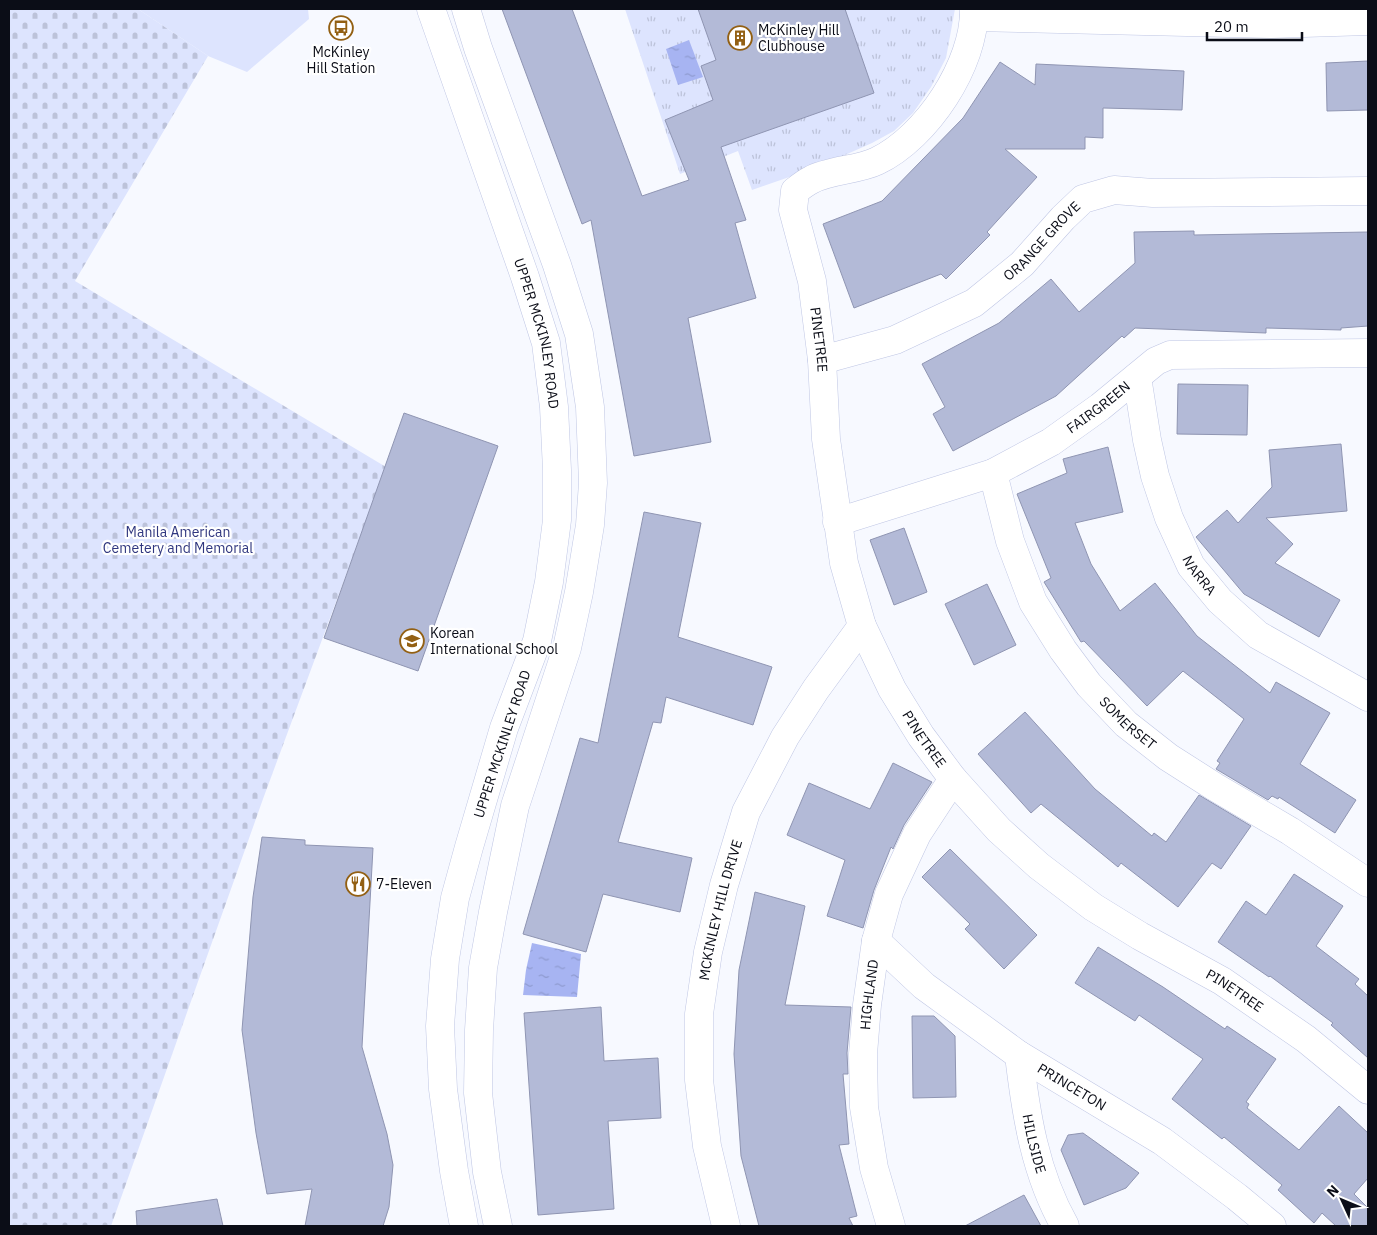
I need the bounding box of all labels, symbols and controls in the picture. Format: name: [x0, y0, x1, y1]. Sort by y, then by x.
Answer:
scale bar: [1207, 10, 1302, 42]
bus stop icon: McKinley Hill Station: [328, 15, 354, 41]
text: 20 m: [1214, 17, 1249, 36]
place label: McKinley Hill Clubhouse: [758, 21, 840, 55]
building icon: McKinley Hill Clubhouse: [727, 25, 753, 51]
place label: McKinley Hill Station: [307, 43, 375, 77]
street label: ORANGE GROVE: [999, 197, 1084, 285]
street label: UPPER MCKINLEY ROAD: [510, 256, 563, 410]
street label: PINETREE: [806, 306, 832, 373]
street label: FAIRGREEN: [1063, 377, 1134, 437]
park label: Manila American Cemetery and Memorial: [103, 523, 253, 557]
street label: NARRA: [1178, 553, 1220, 599]
place label: Korean International School: [430, 624, 558, 658]
school or university icon: Korean International School: [399, 628, 425, 654]
street label: UPPER MCKINLEY ROAD: [470, 668, 534, 820]
street label: SOMERSET: [1096, 693, 1160, 753]
street label: PINETREE: [898, 707, 950, 771]
street label: MCKINLEY HILL DRIVE: [695, 837, 746, 982]
restaurant icon: 7-Eleven: [345, 871, 371, 897]
place label: 7-Eleven: [376, 875, 432, 893]
street label: HIGHLAND: [856, 958, 882, 1030]
street label: PINETREE: [1203, 965, 1267, 1016]
street label: PRINCETON: [1034, 1059, 1110, 1115]
street label: HILLSIDE: [1018, 1112, 1050, 1176]
north arrow: [1317, 1175, 1367, 1225]
text: N: [1323, 1181, 1343, 1201]

